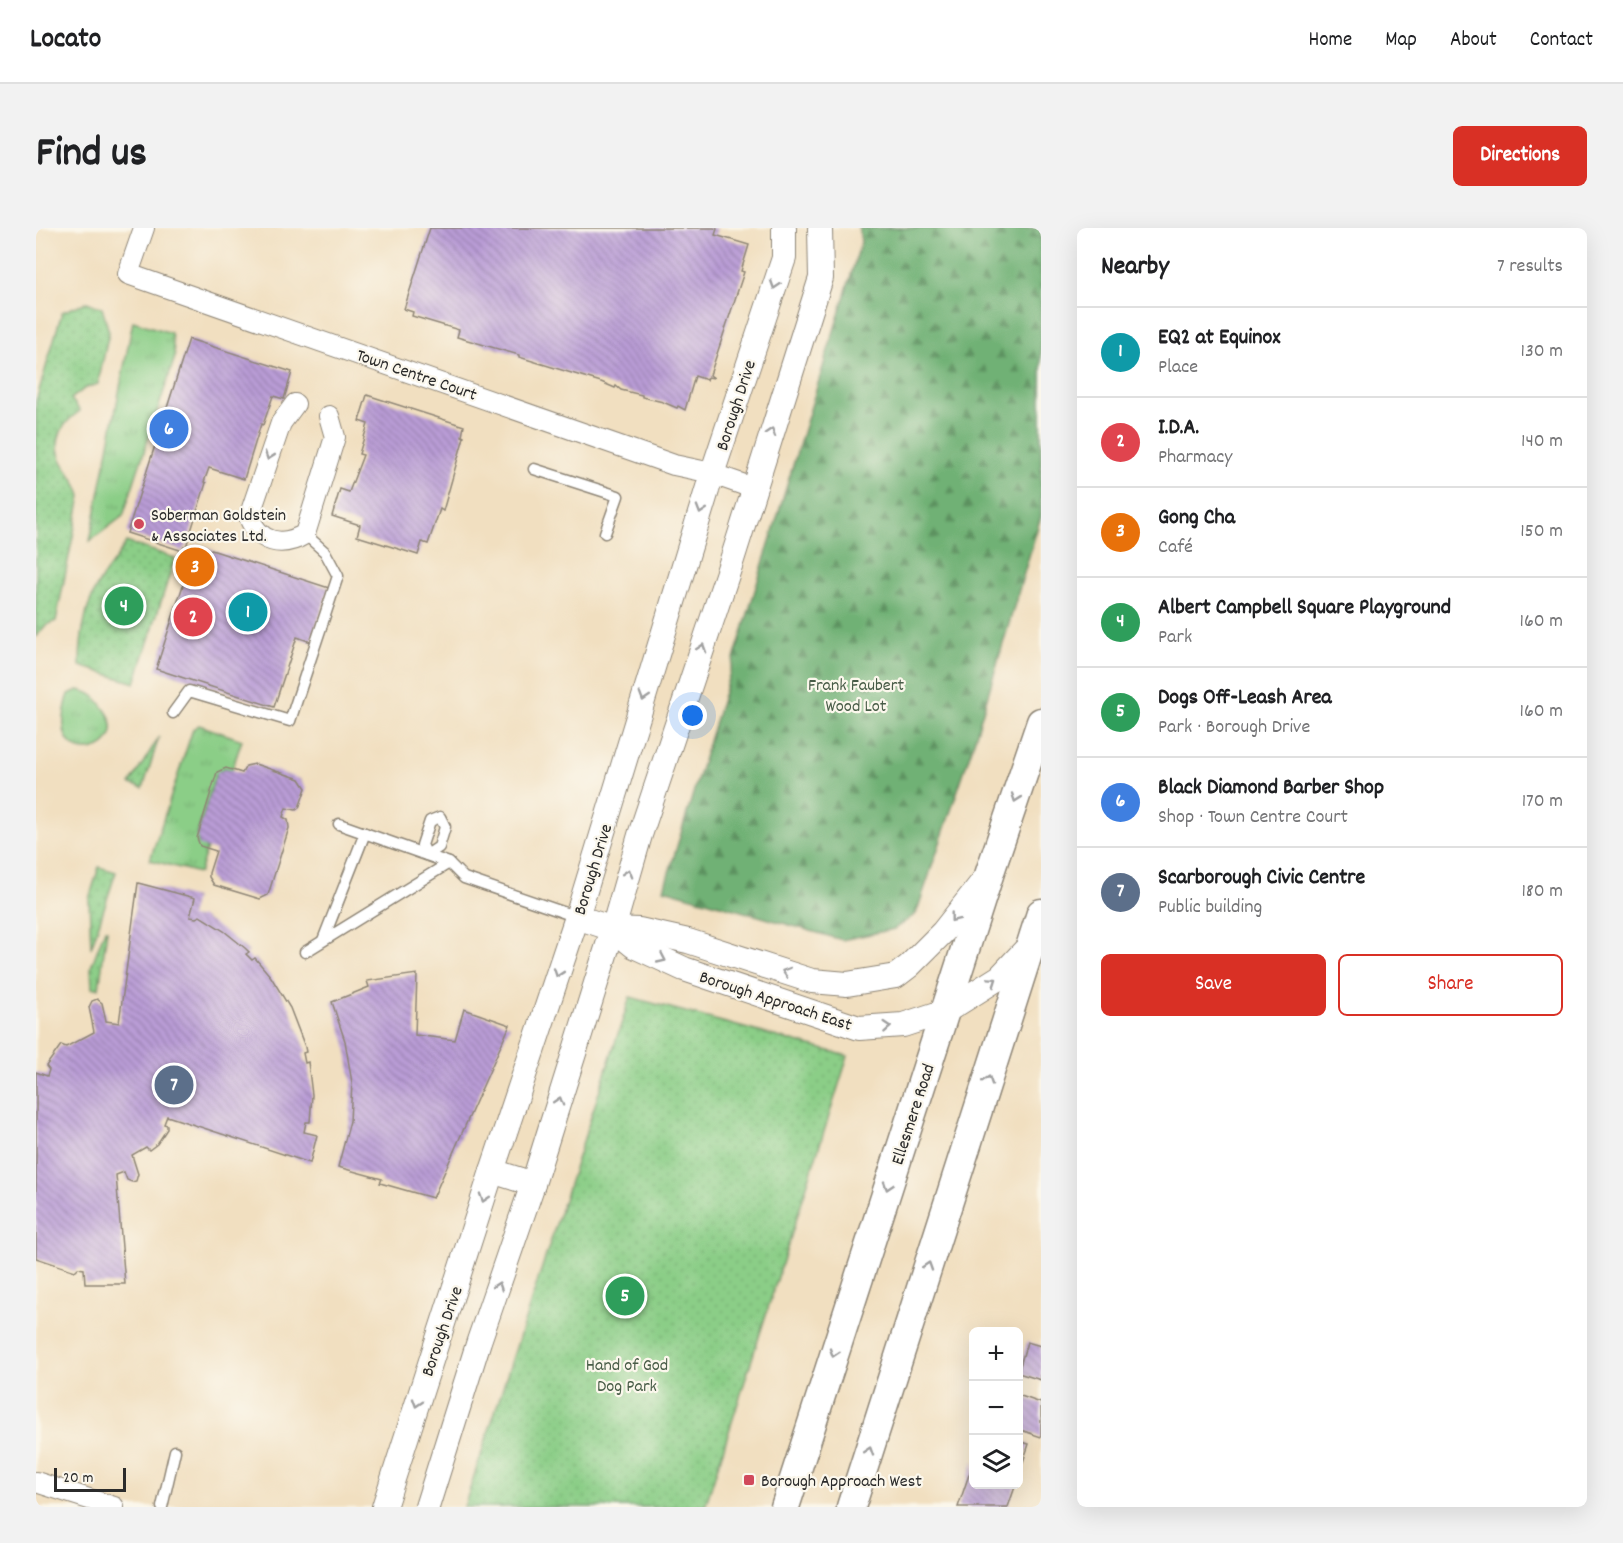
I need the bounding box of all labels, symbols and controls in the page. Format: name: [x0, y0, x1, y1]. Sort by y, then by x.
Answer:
text: Locato: [30, 21, 101, 61]
text: Home: [1308, 26, 1352, 56]
text: Map: [1385, 26, 1417, 56]
text: About: [1450, 26, 1497, 56]
text: Contact: [1530, 26, 1593, 56]
text: Find us: [36, 126, 147, 186]
button: Directions: [1453, 126, 1587, 186]
text: Nearby: [1101, 249, 1169, 286]
text: 7 results: [1497, 253, 1563, 281]
one-way arrow: [770, 279, 782, 290]
text: EQ2 at Equinox: [1158, 323, 1280, 354]
text: 1: [1118, 338, 1123, 366]
text: 130 m: [1521, 338, 1563, 366]
street label: Town Centre Court: [353, 344, 480, 409]
text: Place: [1158, 354, 1198, 382]
street label: Borough Drive: [711, 357, 764, 454]
pin: 6: [150, 406, 188, 452]
text: I.D.A.: [1158, 413, 1199, 444]
one-way arrow: [764, 427, 776, 438]
text: 2: [1116, 428, 1125, 456]
text: 140 m: [1521, 428, 1563, 456]
text: Pharmacy: [1158, 444, 1232, 472]
one-way arrow: [264, 450, 277, 461]
text: Gong Cha: [1158, 503, 1235, 534]
place label: Soberman Goldstein & Associates Ltd.: [151, 504, 286, 550]
one-way arrow: [696, 504, 708, 515]
marker: Soberman Goldstein & Associates Ltd.: [132, 517, 146, 531]
text: 3: [1116, 518, 1125, 546]
text: 150 m: [1520, 518, 1563, 546]
text: Café: [1158, 534, 1193, 562]
pin: 3: [176, 544, 214, 590]
pin: 4: [104, 584, 143, 628]
pin: 1: [228, 590, 268, 634]
text: Albert Campbell Square Playground: [1158, 593, 1451, 624]
pin: 2: [174, 594, 212, 640]
text: 4: [1116, 608, 1125, 636]
text: 160 m: [1520, 608, 1563, 636]
text: Park: [1158, 624, 1192, 652]
one-way arrow: [695, 643, 708, 654]
park label: Frank Faubert Wood Lot: [808, 674, 904, 720]
text: Dogs Off-Leash Area: [1158, 683, 1332, 714]
one-way arrow: [639, 691, 651, 702]
text: 5: [1116, 698, 1125, 726]
text: 160 m: [1520, 698, 1563, 726]
your location: [678, 701, 707, 730]
text: Park · Borough Drive: [1158, 714, 1310, 742]
text: Black Diamond Barber Shop: [1158, 773, 1384, 804]
text: 6: [1116, 788, 1125, 816]
text: 170 m: [1522, 788, 1563, 816]
one-way arrow: [1010, 792, 1023, 802]
text: Shop · Town Centre Court: [1158, 804, 1348, 832]
street label: Borough Drive: [569, 821, 620, 918]
text: Scarborough Civic Centre: [1158, 863, 1365, 894]
one-way arrow: [621, 868, 633, 879]
text: 7: [1117, 878, 1124, 906]
text: 180 m: [1521, 878, 1563, 906]
text: Public building: [1158, 894, 1262, 922]
one-way arrow: [951, 911, 962, 922]
one-way arrow: [656, 952, 667, 964]
button: Save: [1101, 954, 1326, 1016]
button: Share: [1338, 954, 1563, 1016]
street label: Borough Approach East: [696, 966, 855, 1039]
one-way arrow: [552, 967, 565, 977]
one-way arrow: [781, 967, 792, 979]
one-way arrow: [986, 977, 997, 988]
one-way arrow: [883, 1020, 892, 1033]
street label: Ellesmere Road: [886, 1061, 942, 1169]
pin: 7: [154, 1062, 194, 1108]
one-way arrow: [980, 1075, 993, 1086]
one-way arrow: [552, 1096, 564, 1107]
one-way arrow: [883, 1180, 896, 1191]
one-way arrow: [479, 1192, 491, 1203]
one-way arrow: [921, 1261, 933, 1272]
pin: 5: [606, 1274, 644, 1318]
one-way arrow: [491, 1281, 503, 1292]
street label: Borough Drive: [416, 1283, 470, 1380]
map controls: [969, 1327, 1023, 1489]
button: +: [969, 1327, 1023, 1381]
one-way arrow: [828, 1347, 841, 1358]
park label: Hand of God Dog Park: [586, 1354, 668, 1400]
button: −: [969, 1381, 1023, 1435]
one-way arrow: [412, 1397, 424, 1408]
button: layers: [969, 1435, 1023, 1489]
one-way arrow: [861, 1446, 874, 1457]
scale bar: [54, 1465, 126, 1492]
text: 20 m: [63, 1467, 93, 1490]
place label: Borough Approach West: [761, 1470, 922, 1495]
marker: Borough Approach West: [742, 1473, 756, 1487]

